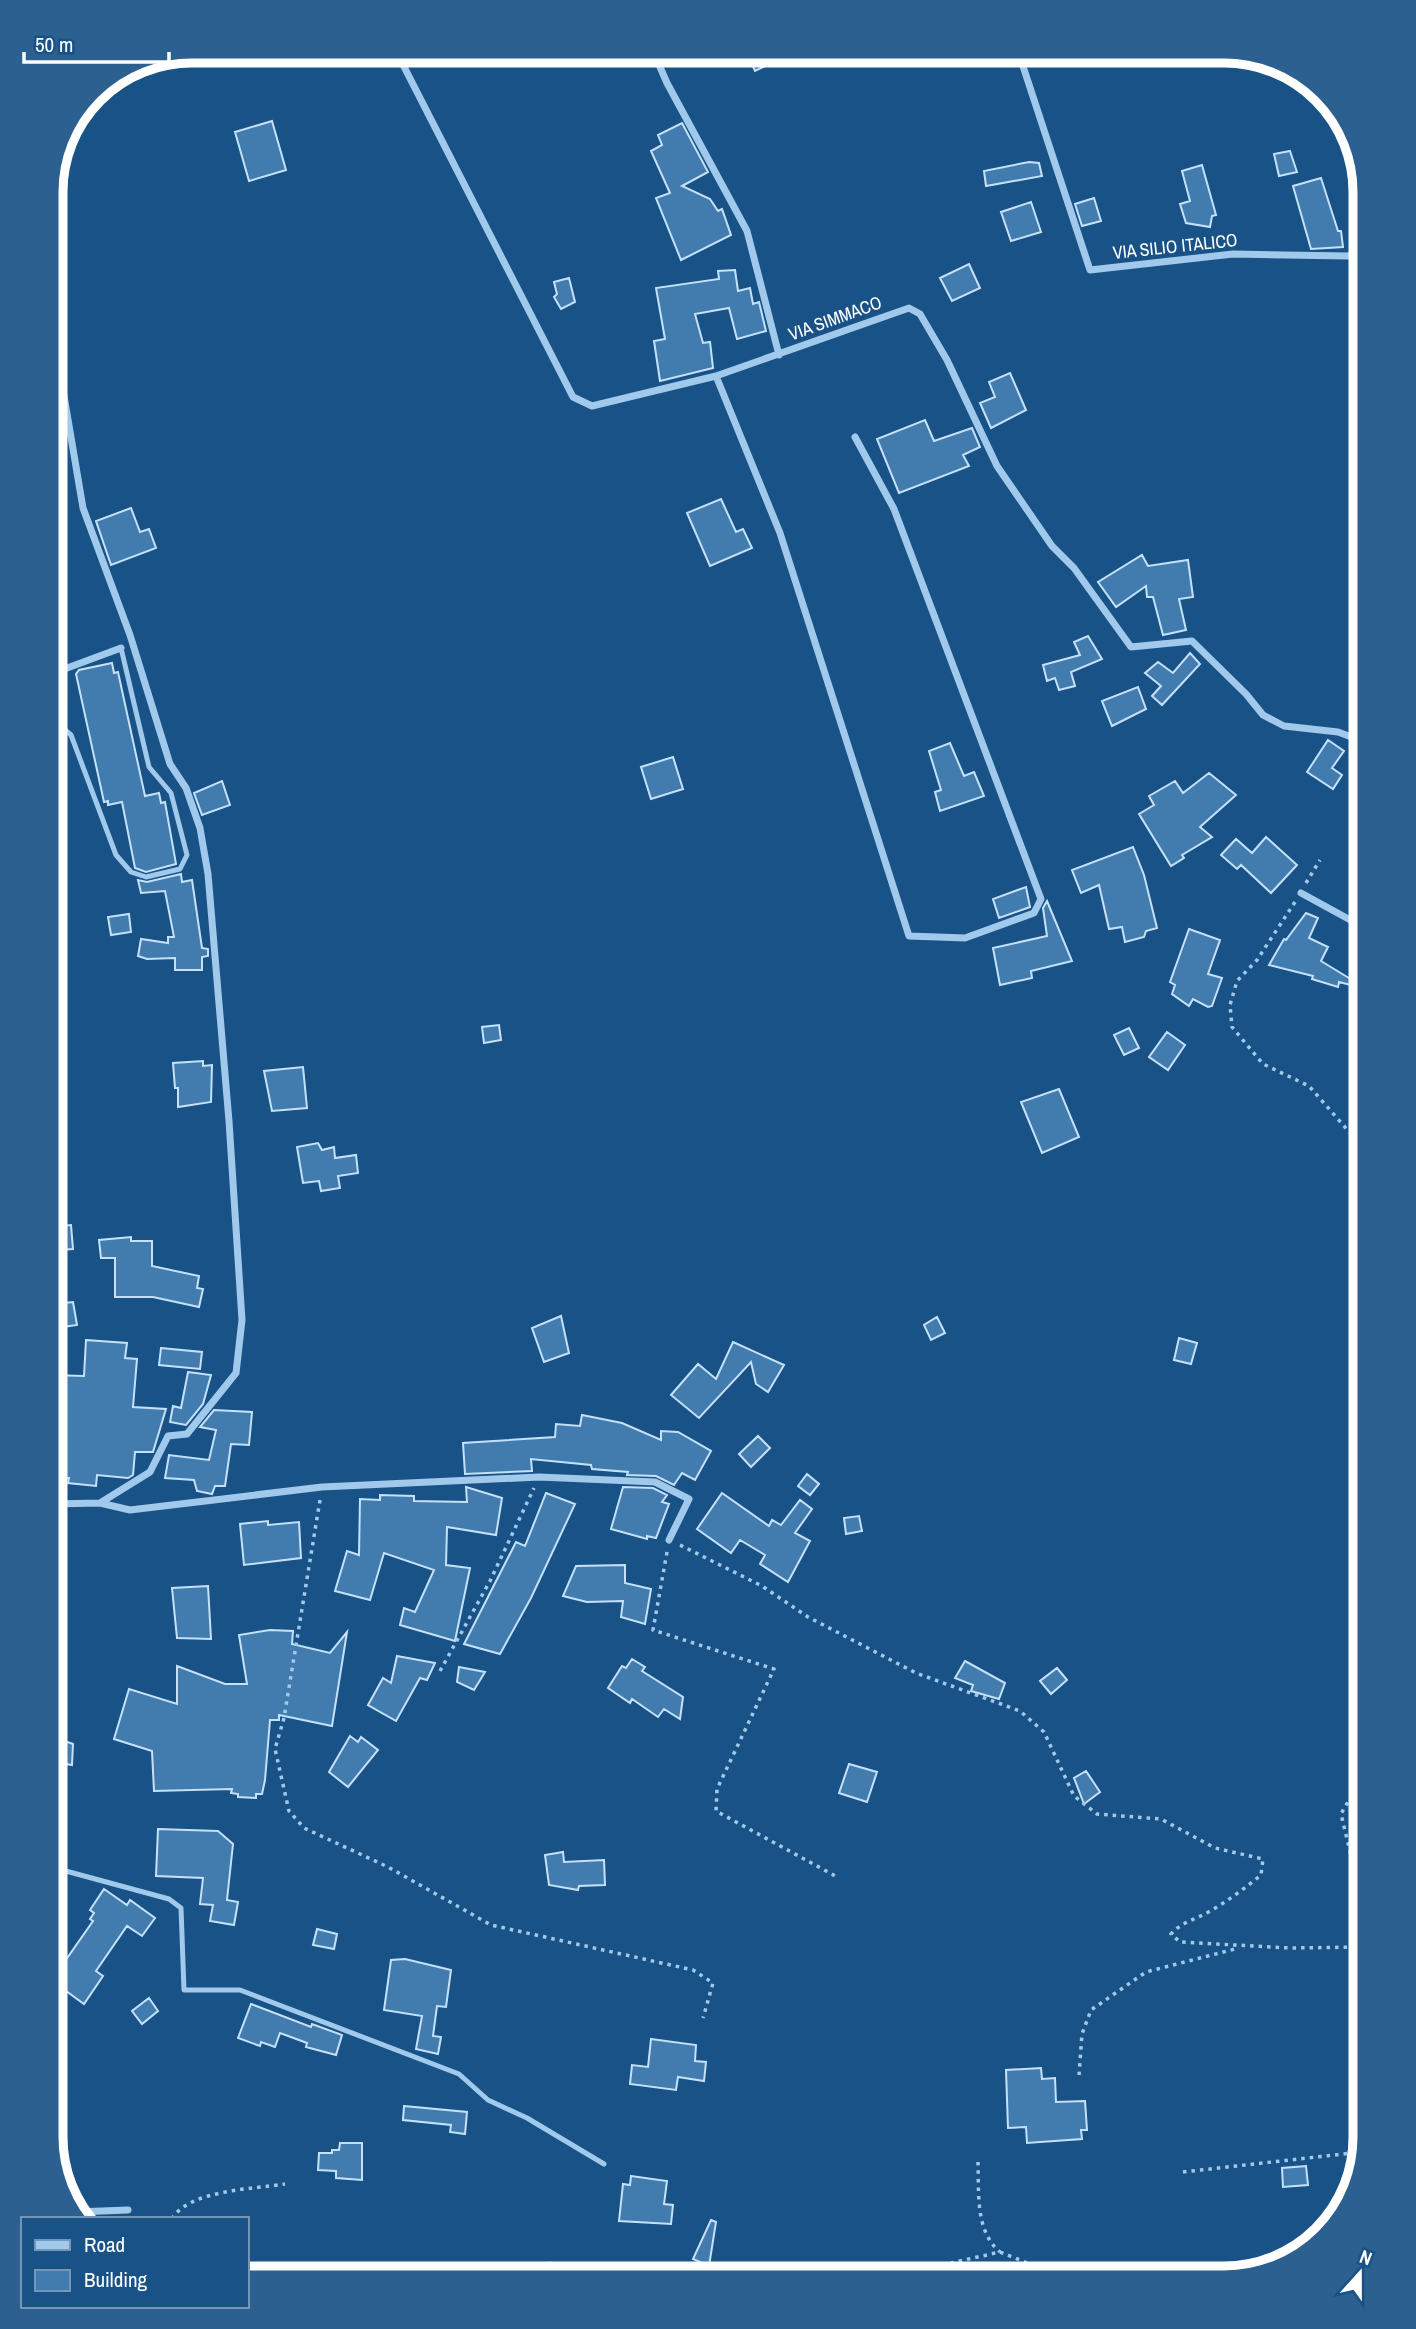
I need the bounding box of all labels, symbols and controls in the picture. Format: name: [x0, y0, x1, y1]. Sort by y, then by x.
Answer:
scale bar: [24, 21, 170, 65]
text: 50 m: [35, 30, 73, 59]
street label: VIA SILIO ITALICO: [1111, 227, 1239, 265]
street label: VIA SIMMACO: [785, 290, 885, 346]
legend: [21, 2217, 248, 2308]
text: Road: [84, 2230, 125, 2259]
north arrow: [1325, 2238, 1395, 2308]
text: N: [1356, 2243, 1376, 2271]
text: Building: [84, 2265, 148, 2294]

